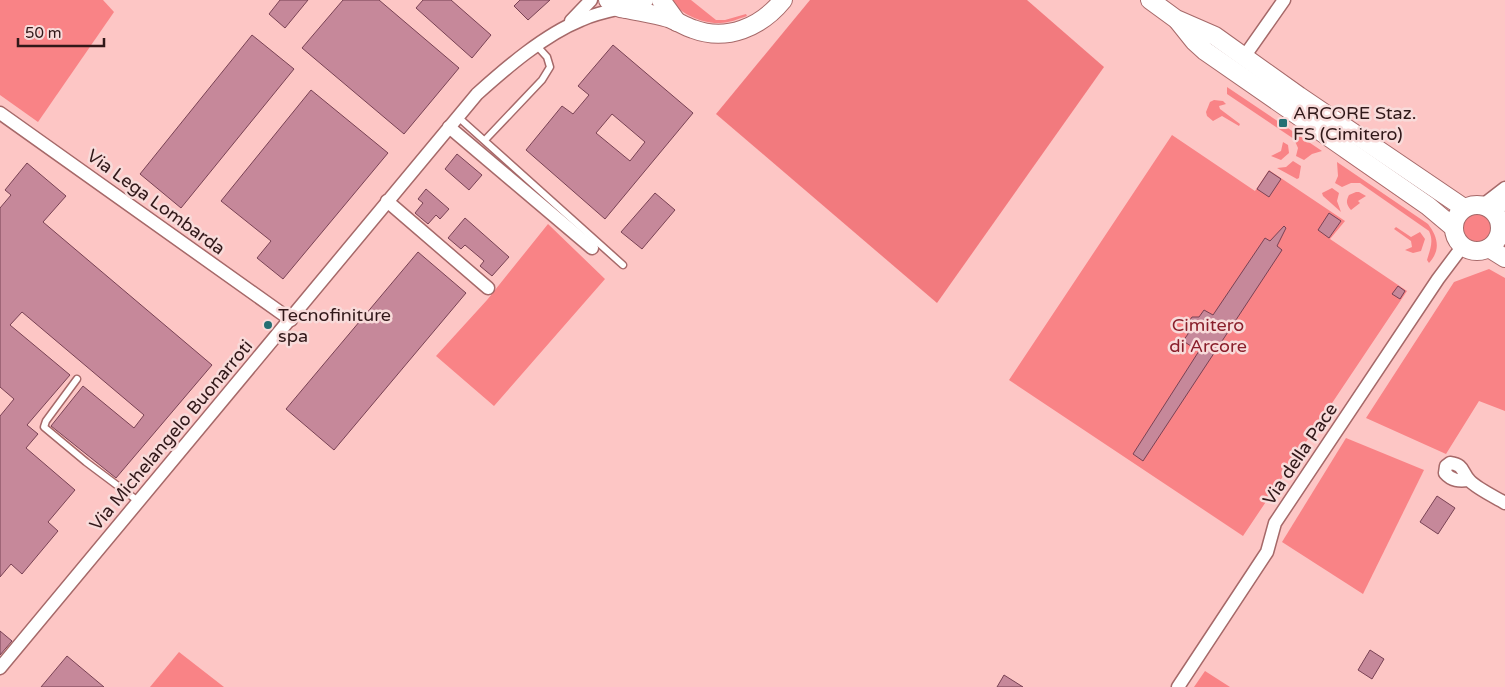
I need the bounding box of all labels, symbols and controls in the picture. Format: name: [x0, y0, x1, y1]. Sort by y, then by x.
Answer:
scale bar: [18, 15, 104, 47]
text: 50 m: [25, 24, 62, 42]
place label: ARCORE Staz. FS (Cimitero): [1293, 102, 1416, 145]
marker: ARCORE Staz. FS (Cimitero): [1277, 117, 1289, 129]
street label: Via Lega Lombarda: [82, 144, 230, 260]
place label: Tecnofiniture spa: [278, 304, 391, 347]
park label: Cimitero di Arcore: [1169, 314, 1247, 357]
marker: Tecnofiniture spa: [262, 319, 274, 331]
street label: Via Michelangelo Buonarroti: [85, 335, 257, 535]
street label: Via della Pace: [1258, 399, 1342, 509]

